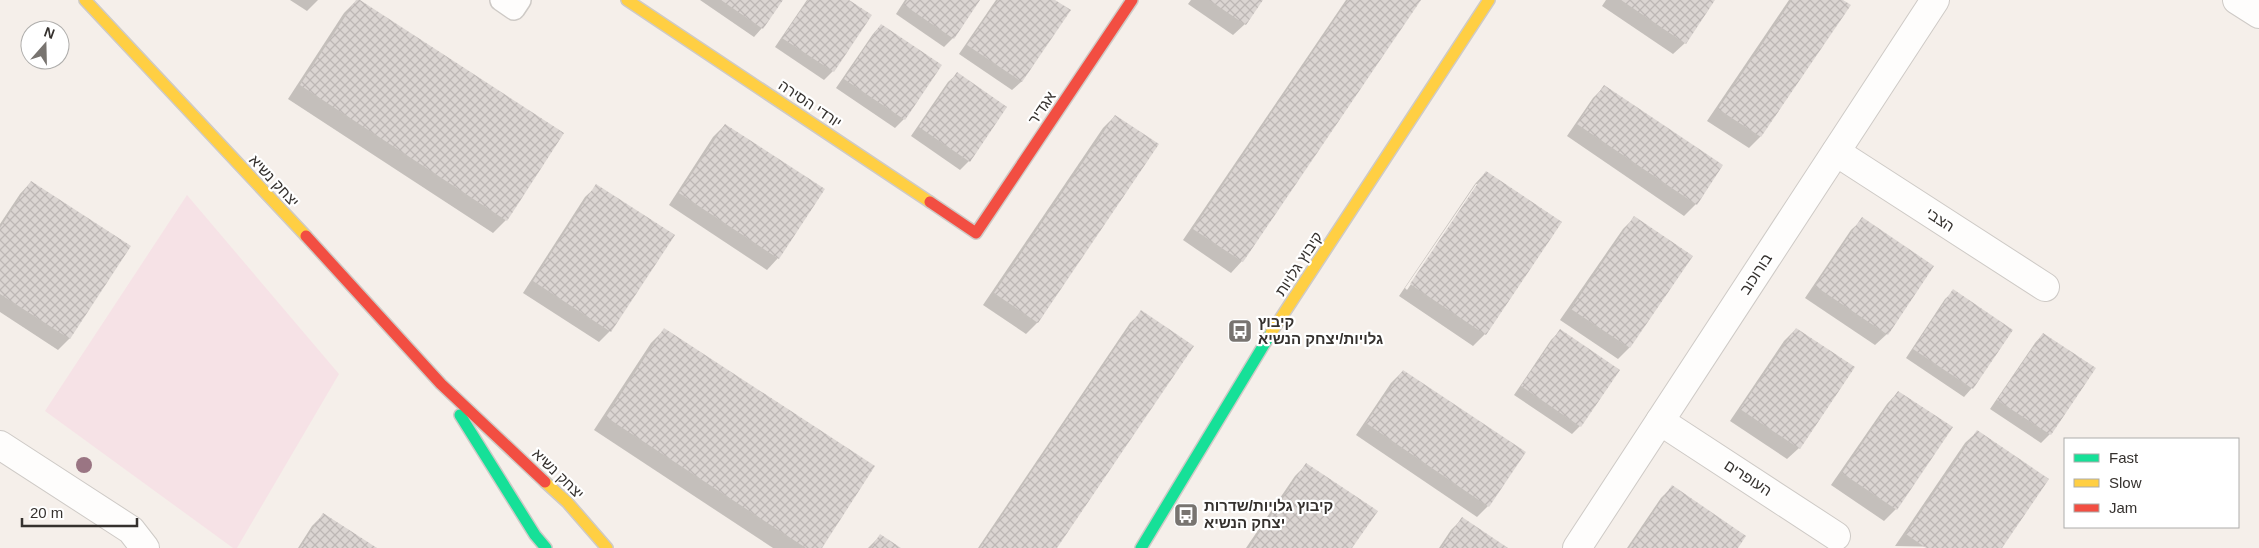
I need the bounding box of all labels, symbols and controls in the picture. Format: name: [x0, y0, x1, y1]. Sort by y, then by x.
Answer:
north arrow: [20, 20, 70, 70]
text: N: [42, 24, 57, 42]
street label: יורדי הסירה: [775, 76, 845, 131]
street label: אגדיר: [1024, 88, 1059, 127]
street label: יצחק נשיא: [246, 151, 303, 210]
street label: הצבי: [1923, 204, 1958, 235]
street label: קיבוץ גלויות: [1272, 228, 1326, 299]
street label: בורוכוב: [1736, 250, 1775, 297]
place label: קיבוץ גלויות/יצחק הנשיא: [1258, 313, 1383, 347]
bus stop icon: קיבוץ גלויות/יצחק הנשיא: [1227, 318, 1253, 344]
legend: [2064, 438, 2239, 528]
street label: יצחק נשיא: [529, 445, 588, 502]
text: Fast: [2109, 449, 2139, 466]
street label: העופרים: [1721, 456, 1775, 499]
text: Slow: [2109, 474, 2142, 491]
scale bar: [22, 496, 138, 528]
place label: קיבוץ גלויות/שדרות יצחק הנשיא: [1204, 497, 1333, 531]
text: Jam: [2109, 499, 2137, 516]
bus stop icon: קיבוץ גלויות/שדרות יצחק הנשיא: [1173, 502, 1199, 528]
text: 20 m: [30, 504, 63, 521]

